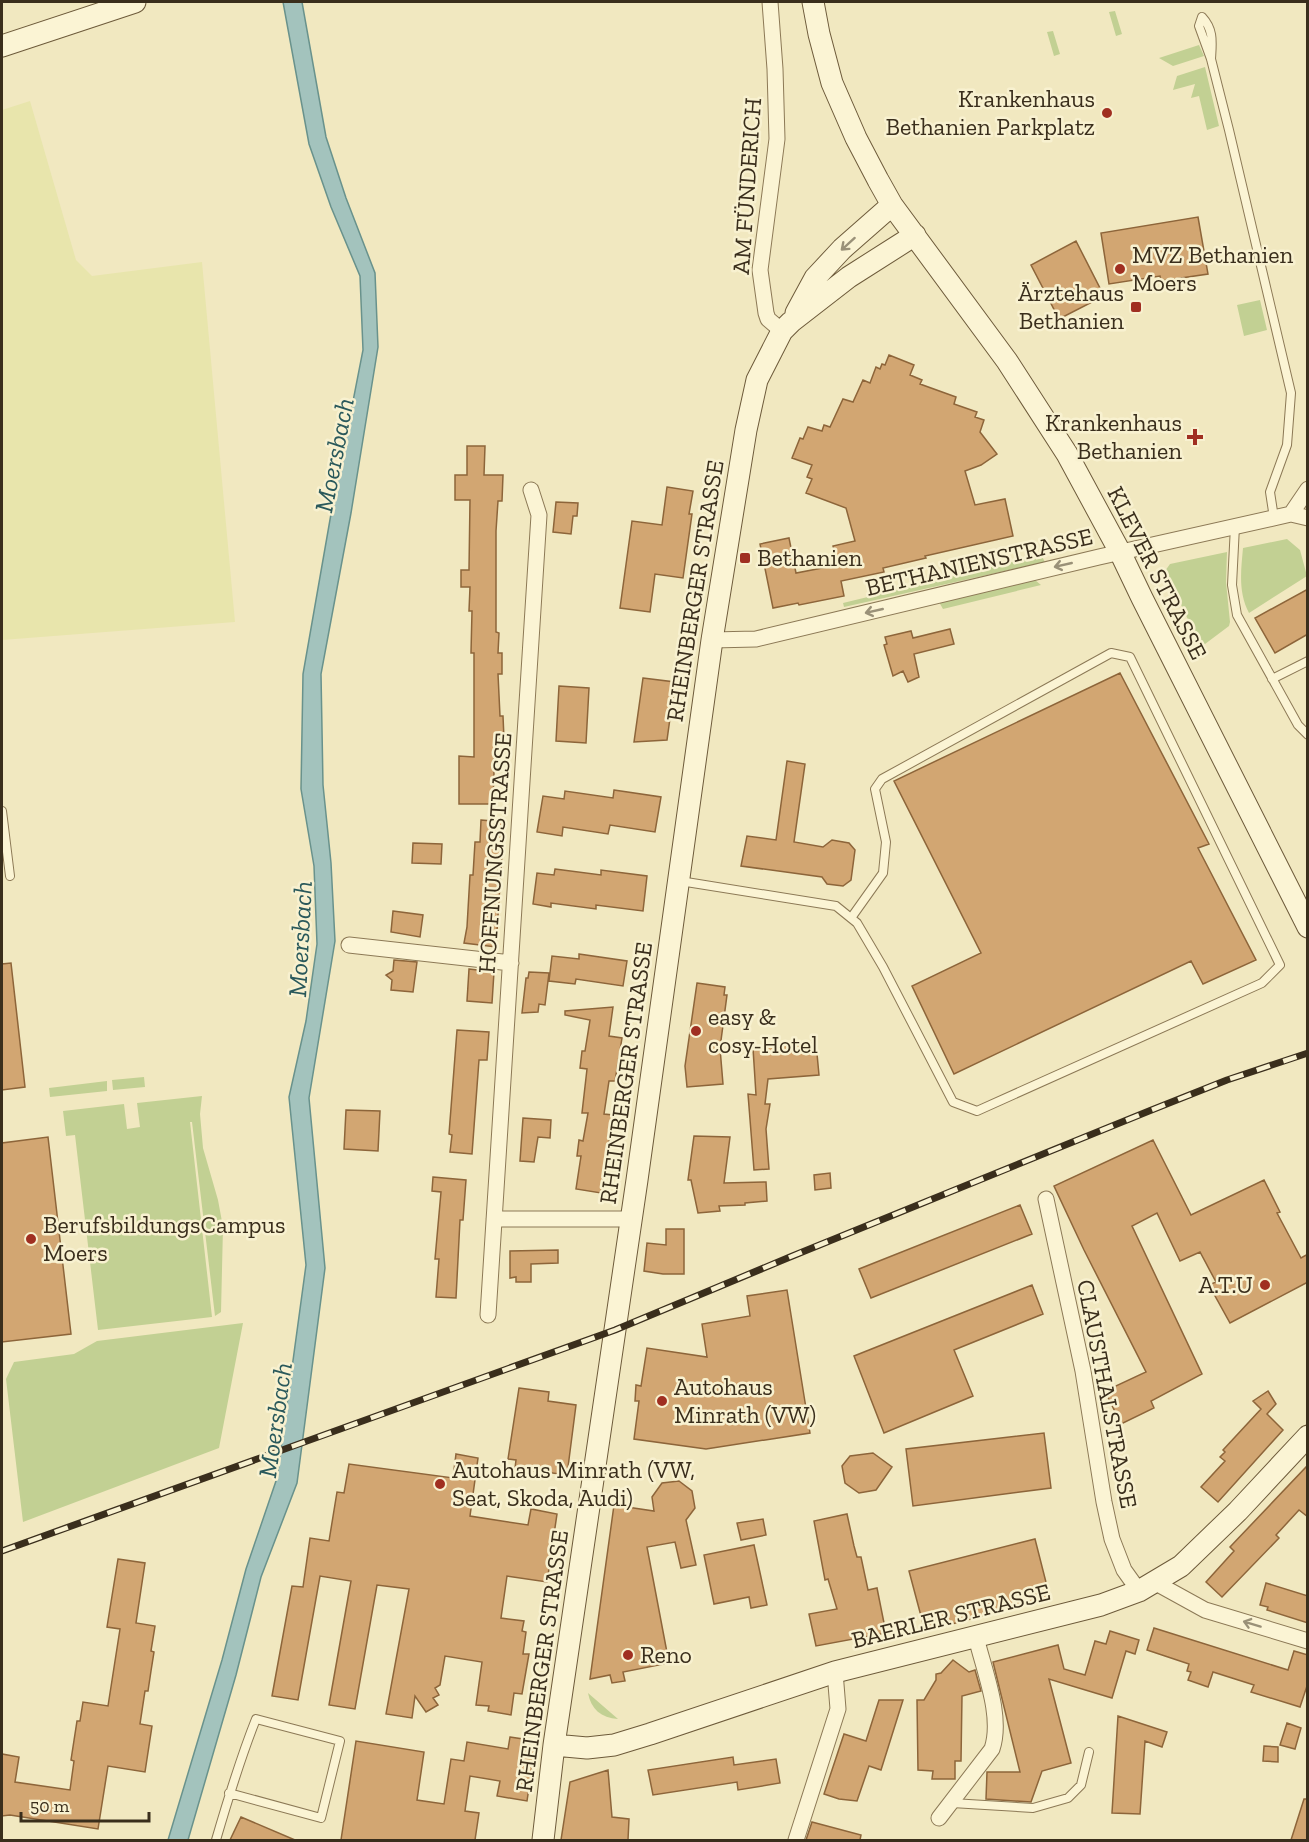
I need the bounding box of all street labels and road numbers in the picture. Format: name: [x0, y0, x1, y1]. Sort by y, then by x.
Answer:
street label: AM FÜNDERICH: [726, 97, 767, 275]
street label: RHEINBERGER STRASSE: [660, 458, 730, 724]
street label: KLEVER STRASSE: [1101, 481, 1214, 664]
street label: BETHANIENSTRASSE: [863, 521, 1095, 602]
street label: HOFFNUNGSSTRASSE: [472, 732, 517, 974]
street label: RHEINBERGER STRASSE: [593, 940, 658, 1206]
street label: CLAUSTHALSTRASSE: [1071, 1277, 1144, 1511]
street label: RHEINBERGER STRASSE: [509, 1528, 574, 1794]
street label: BAERLER STRASSE: [849, 1577, 1053, 1654]

